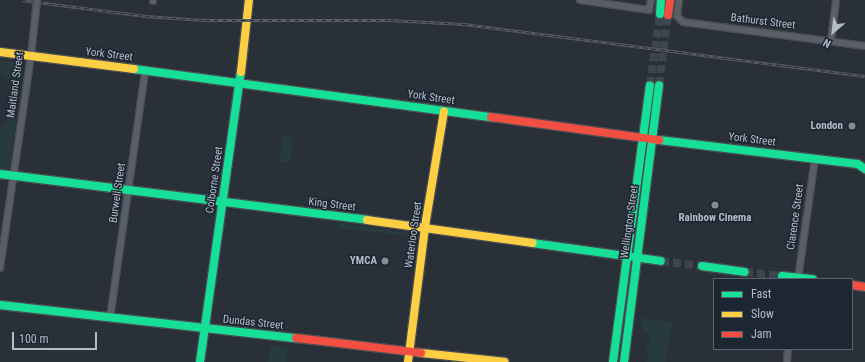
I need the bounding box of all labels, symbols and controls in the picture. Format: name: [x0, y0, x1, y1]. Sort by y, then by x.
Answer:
street label: Bathurst Street: [730, 11, 796, 33]
north arrow: [813, 12, 853, 52]
text: N: [821, 36, 833, 50]
street label: York Street: [85, 46, 133, 64]
street label: Maitland Street: [5, 51, 27, 119]
street label: York Street: [407, 88, 455, 108]
place label: London: [811, 119, 843, 133]
marker: London: [846, 120, 858, 132]
street label: York Street: [728, 131, 776, 149]
street label: Colborne Street: [204, 146, 226, 214]
street label: Burwell Street: [107, 162, 129, 224]
street label: Clarence Street: [785, 183, 807, 251]
street label: Wellington Street: [618, 184, 642, 260]
street label: King Street: [308, 196, 356, 214]
marker: Rainbow Cinema: [710, 200, 720, 210]
street label: Waterloo Street: [403, 201, 425, 269]
place label: Rainbow Cinema: [679, 211, 751, 225]
place label: YMCA: [350, 254, 377, 268]
marker: YMCA: [380, 256, 390, 266]
legend: [713, 278, 853, 350]
text: Fast: [751, 287, 771, 301]
text: Slow: [751, 307, 774, 321]
street label: Dundas Street: [222, 313, 284, 333]
scale bar: [14, 324, 99, 350]
text: Jam: [751, 327, 772, 341]
text: 100 m: [19, 332, 49, 346]

